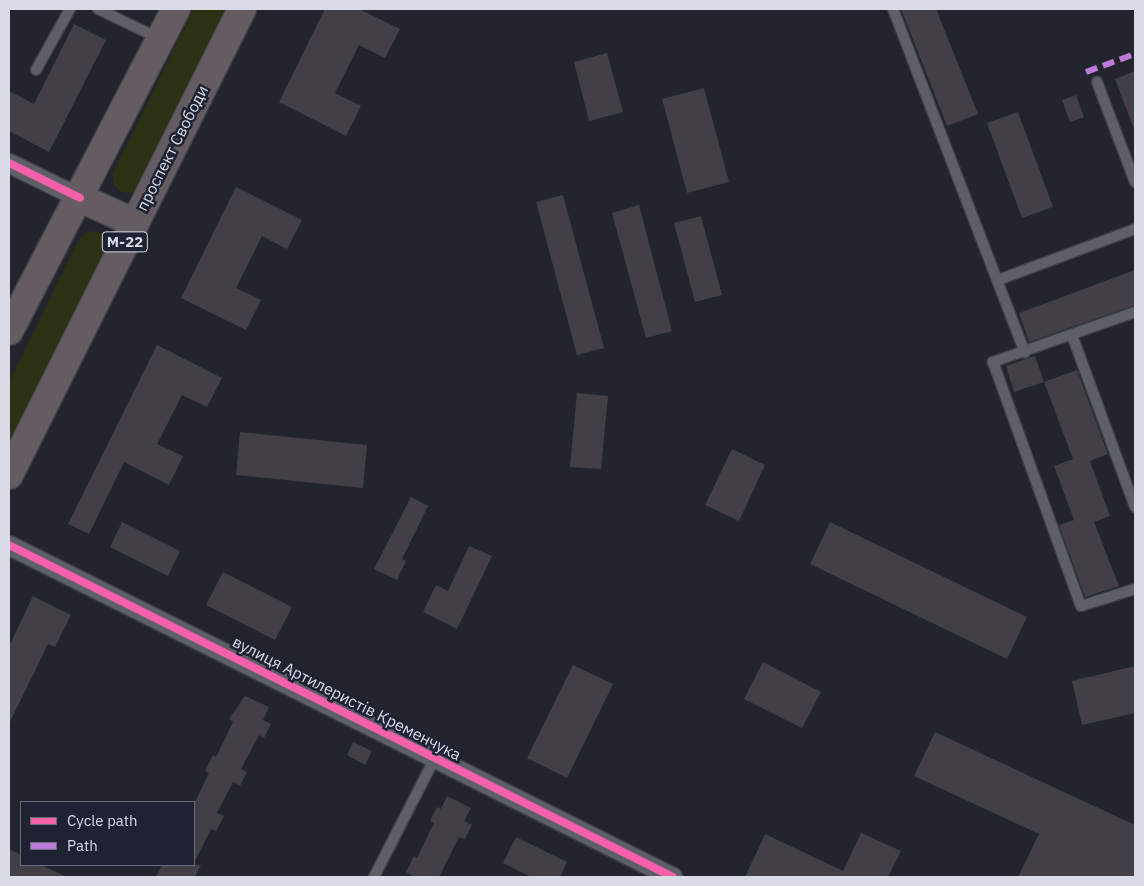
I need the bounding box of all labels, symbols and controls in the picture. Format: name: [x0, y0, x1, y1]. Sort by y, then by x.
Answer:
street label: проспект Свободи: [132, 82, 212, 214]
road number: М-22: [101, 230, 149, 254]
street label: вулиця Артилеристів Кременчука: [230, 632, 464, 764]
legend: [20, 801, 195, 866]
text: Cycle path: [67, 811, 138, 830]
text: Path: [67, 836, 98, 855]

